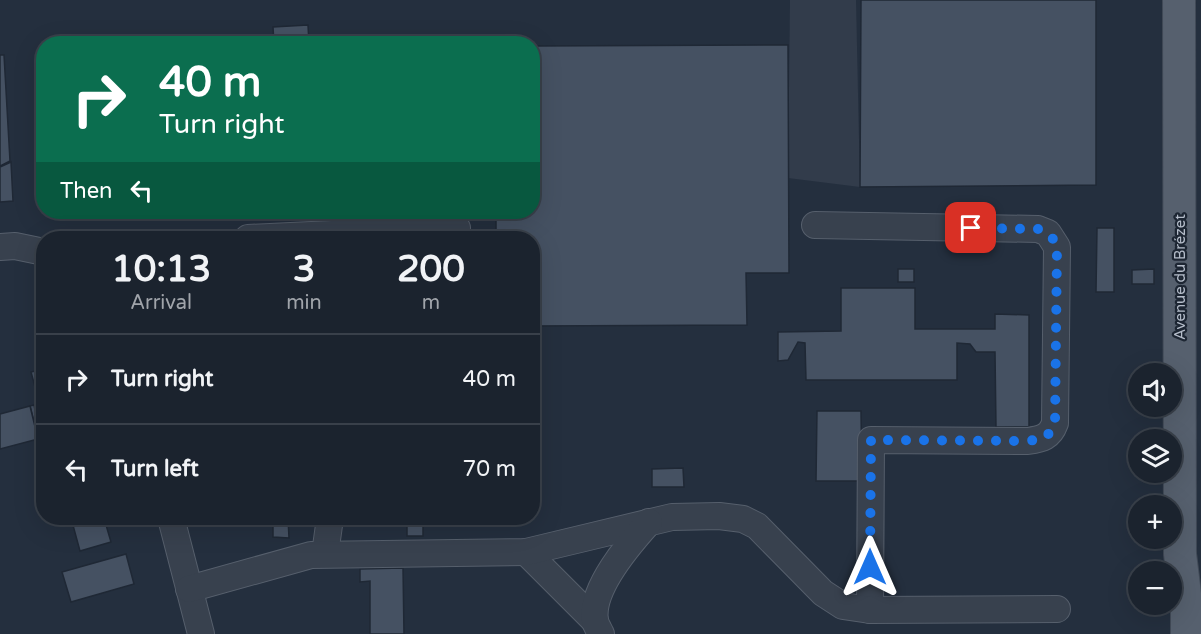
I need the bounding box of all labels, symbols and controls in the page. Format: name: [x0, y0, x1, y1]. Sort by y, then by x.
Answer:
text: 40 m: [159, 57, 261, 108]
icon: right: [60, 60, 138, 138]
text: Turn right: [159, 108, 285, 141]
icon: left: [125, 174, 158, 207]
text: Then: [60, 178, 113, 204]
pin: [945, 202, 996, 253]
icon: arrive: [954, 211, 987, 244]
street label: Avenue du Brézet: [1171, 214, 1189, 340]
text: 10:13: [111, 248, 211, 291]
text: 3: [293, 248, 315, 291]
text: 200: [397, 248, 465, 291]
text: Arrival: [130, 291, 192, 315]
text: min: [286, 291, 322, 315]
text: m: [422, 291, 440, 315]
icon: right: [60, 363, 93, 396]
map controls: [1128, 363, 1182, 615]
button: sound: [1128, 363, 1182, 417]
text: Turn right: [111, 366, 213, 392]
text: 40 m: [462, 366, 516, 392]
button: layers: [1128, 429, 1182, 483]
icon: left: [60, 453, 93, 486]
text: Turn left: [111, 456, 199, 482]
text: 70 m: [462, 456, 516, 482]
button: +: [1128, 495, 1182, 549]
position arrow: [838, 535, 902, 599]
button: −: [1128, 561, 1182, 615]

